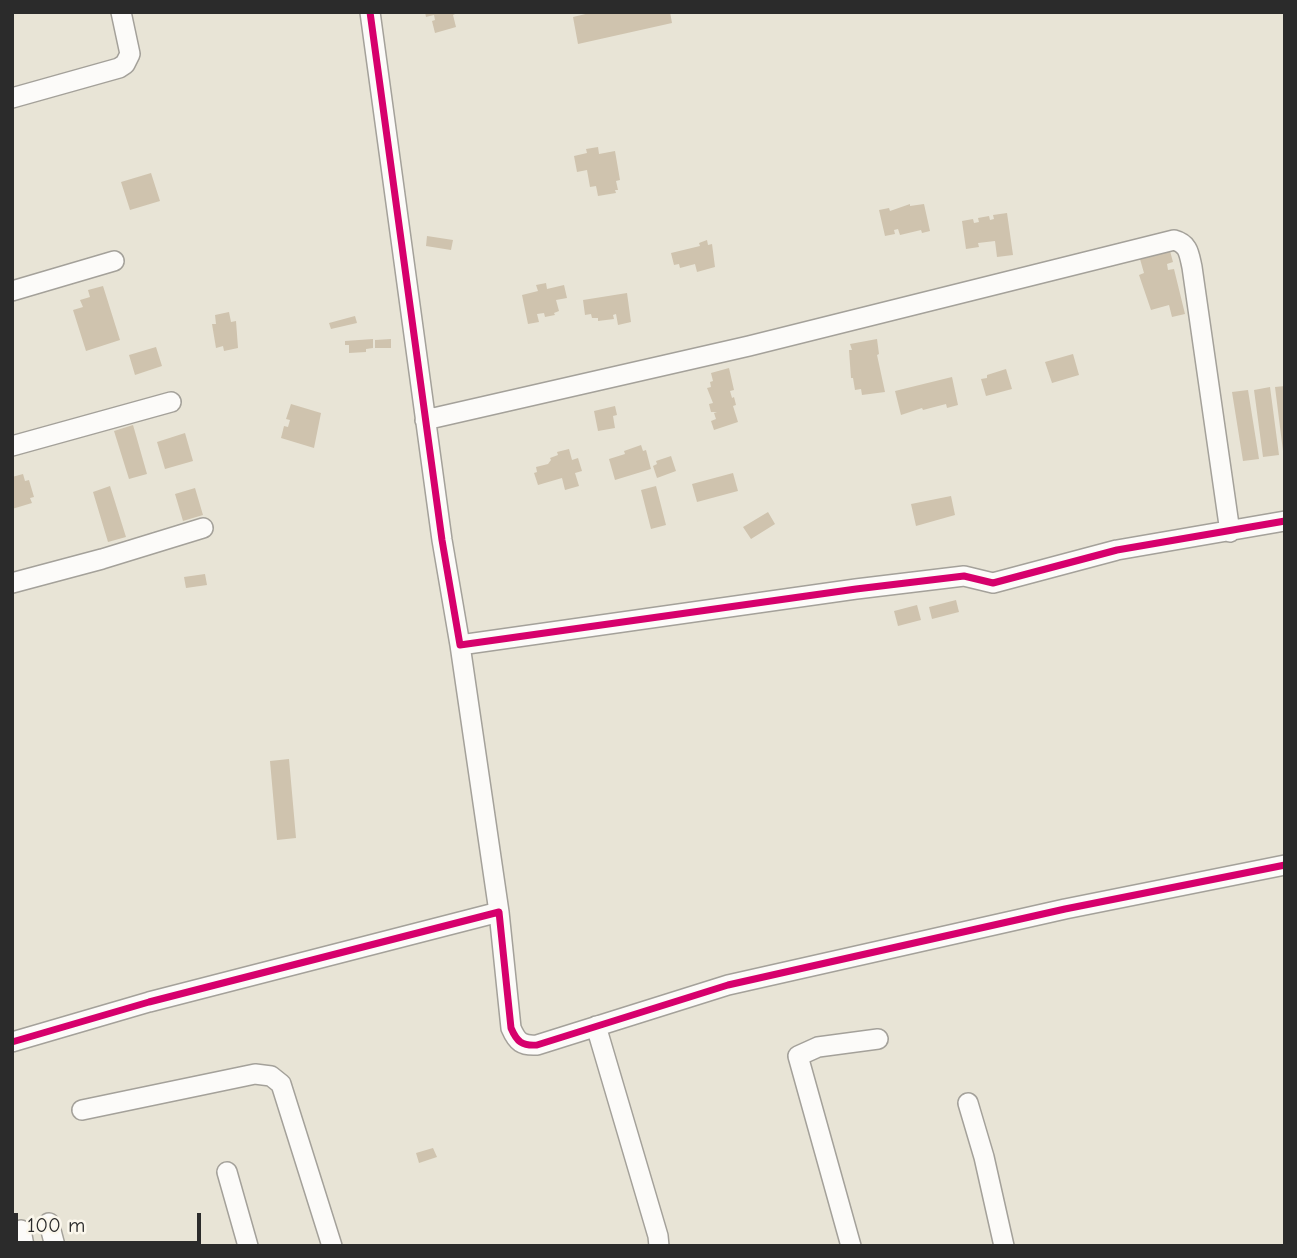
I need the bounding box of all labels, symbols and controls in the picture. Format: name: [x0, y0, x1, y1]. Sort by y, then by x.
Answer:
scale bar: [18, 1198, 205, 1242]
text: 100 m: [27, 1213, 85, 1237]

